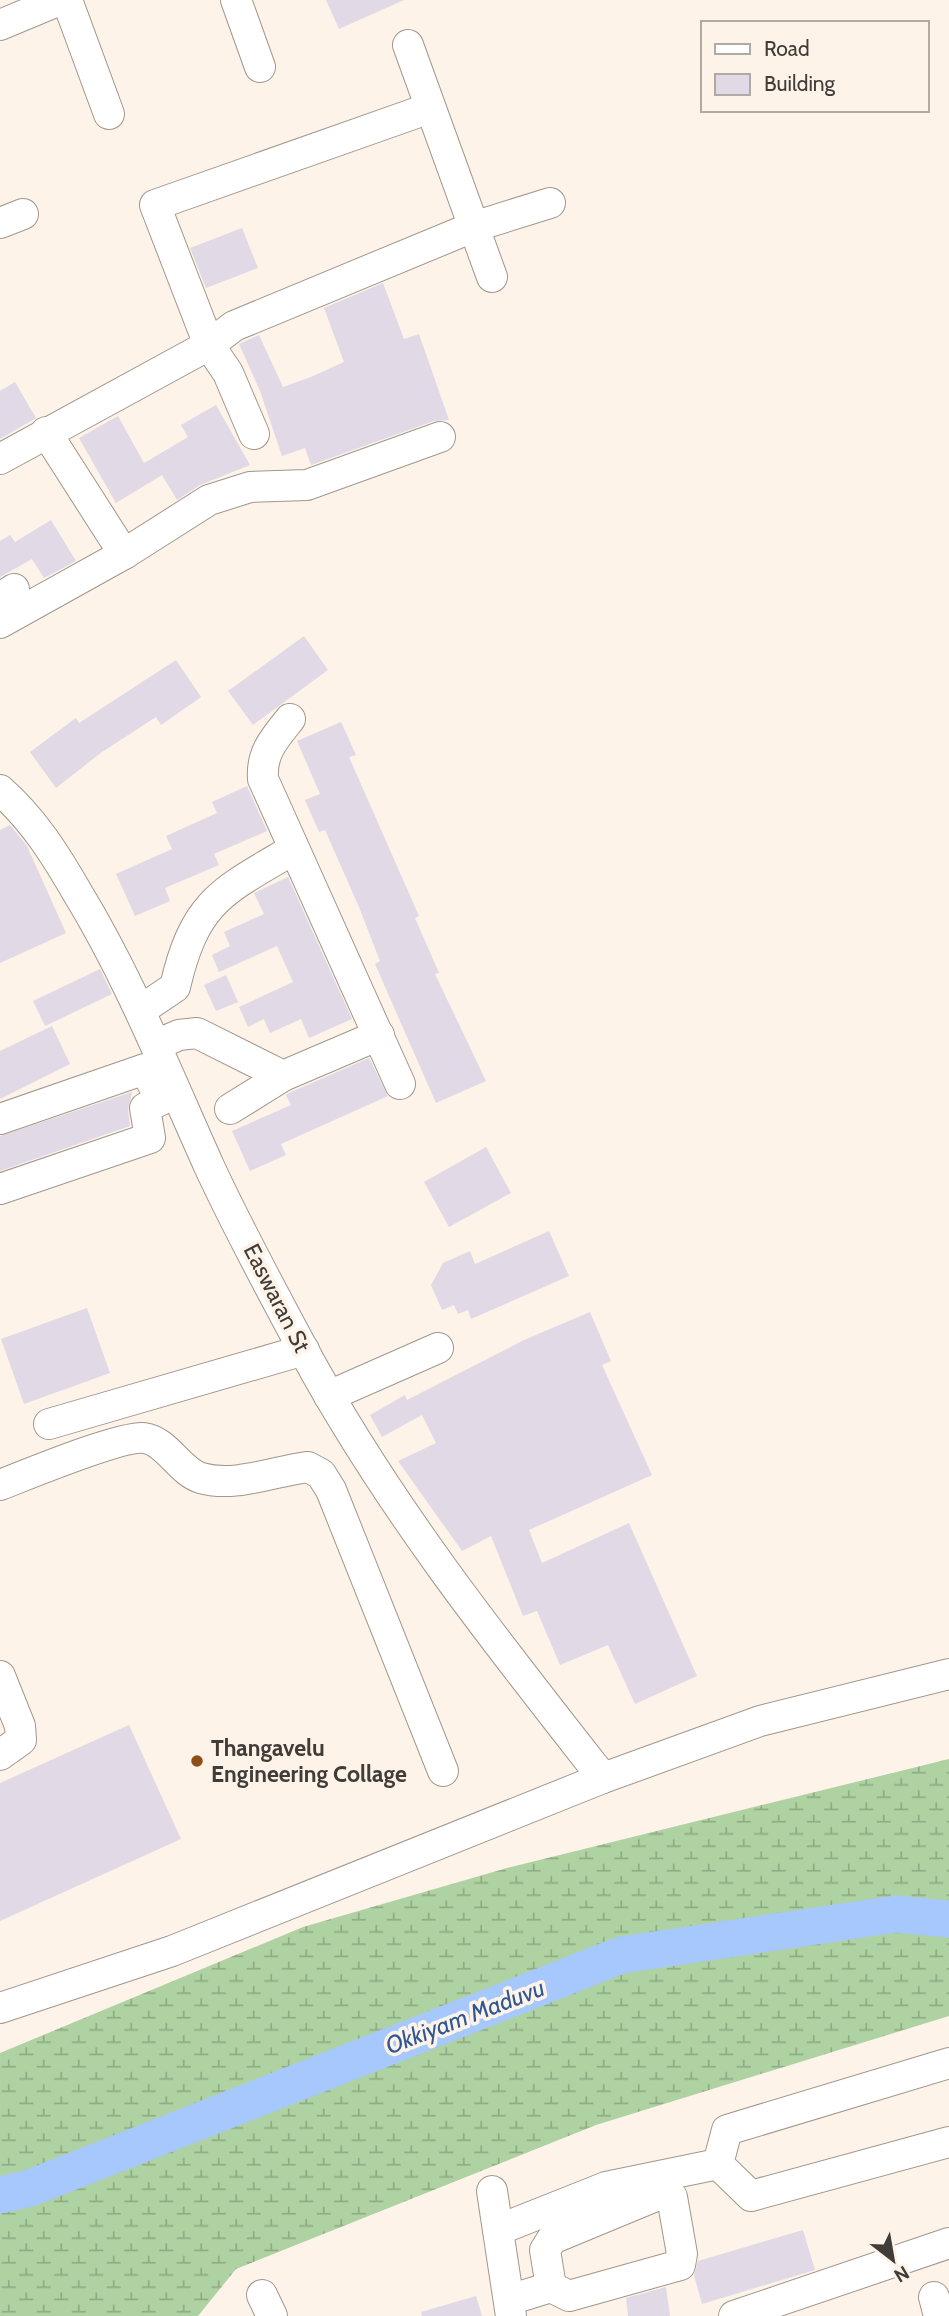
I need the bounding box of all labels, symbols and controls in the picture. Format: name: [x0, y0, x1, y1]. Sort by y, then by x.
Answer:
legend: [701, 21, 928, 112]
text: Road: [764, 36, 810, 61]
text: Building: [764, 71, 836, 96]
street label: Easwaran St: [238, 1239, 316, 1357]
place label: Thangavelu Engineering Collage: [211, 1734, 407, 1788]
marker: Thangavelu Engineering Collage: [189, 1753, 205, 1769]
water label: Okkiyam Maduvu: [381, 1973, 549, 2060]
north arrow: [858, 2225, 928, 2295]
text: N: [890, 2261, 913, 2287]

